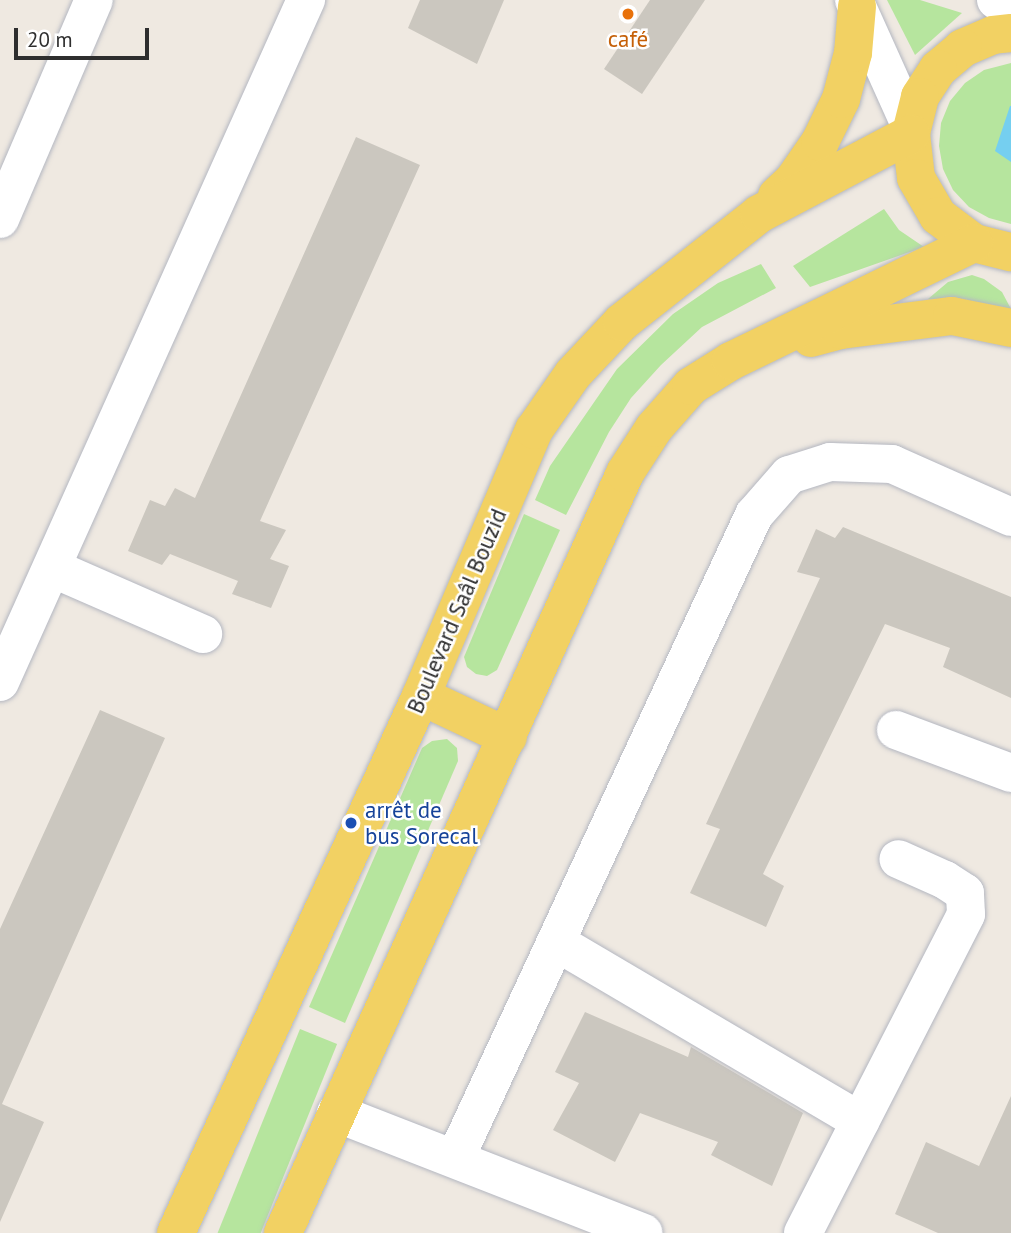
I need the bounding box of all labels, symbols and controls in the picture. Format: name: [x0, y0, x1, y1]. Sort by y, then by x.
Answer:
marker: café: [620, 6, 636, 22]
scale bar: [18, 14, 152, 58]
place label: café: [608, 25, 648, 53]
text: 20 m: [27, 26, 73, 53]
street label: Boulevard Saâl Bouzid: [401, 504, 513, 718]
place label: arrêt de bus Sorecal: [365, 796, 478, 850]
marker: arrêt de bus Sorecal: [343, 815, 359, 831]

